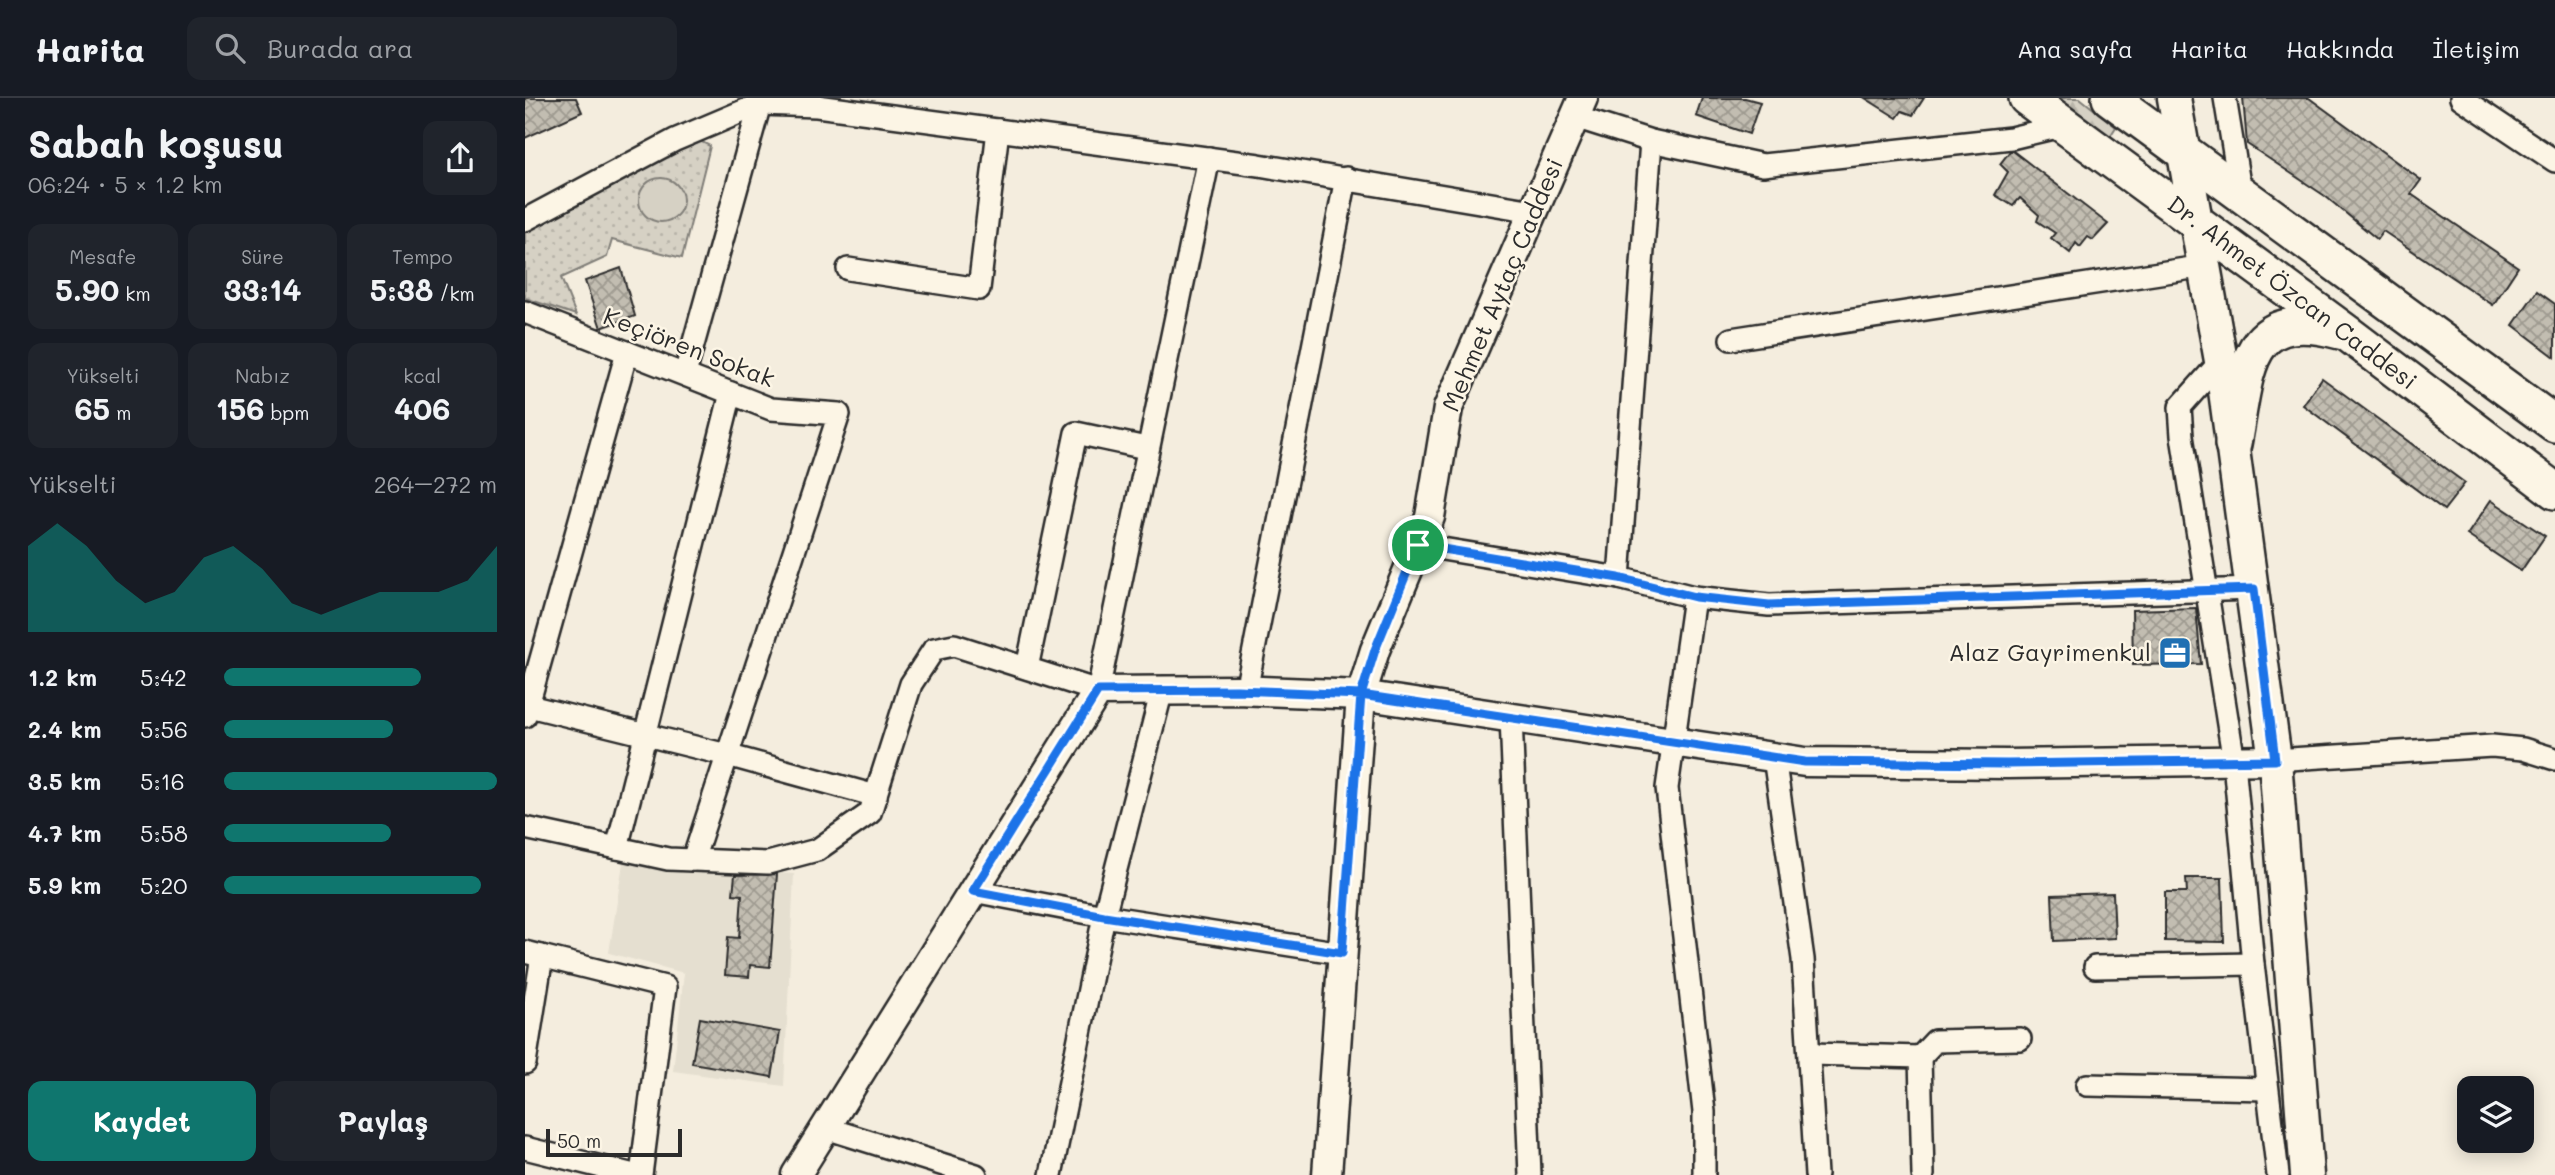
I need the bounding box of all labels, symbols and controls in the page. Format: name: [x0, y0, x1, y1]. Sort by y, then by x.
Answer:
search box: [187, 17, 677, 80]
text: Harita: [35, 27, 145, 70]
icon: search: [211, 29, 249, 67]
text: Burada ara: [267, 31, 413, 65]
text: Ana sayfa: [2017, 33, 2133, 64]
text: Harita: [2171, 33, 2248, 64]
text: Hakkında: [2286, 33, 2395, 64]
text: İletişim: [2433, 33, 2520, 64]
text: Sabah koşusu: [28, 118, 284, 168]
button: share: [423, 121, 497, 195]
street label: Mehmet Aytaç Caddesi: [1434, 153, 1569, 416]
text: 06:24 · 5 × 1.2 km: [28, 169, 223, 199]
street label: Dr. Ahmet Özcan Caddesi: [2162, 188, 2424, 396]
text: Mesafe: [69, 244, 136, 269]
text: Süre: [241, 244, 284, 269]
text: Tempo: [392, 244, 452, 269]
text: 5.90: [55, 269, 119, 309]
text: 33:14: [224, 269, 301, 309]
text: 5:38: [370, 269, 433, 309]
text: km: [119, 281, 151, 306]
text: /km: [433, 281, 475, 306]
street label: Keçiören Sokak: [599, 300, 780, 394]
text: Yükselti: [66, 363, 139, 388]
text: Nabız: [235, 363, 290, 388]
text: kcal: [403, 363, 441, 388]
text: 65: [74, 388, 110, 428]
text: 156: [215, 388, 264, 428]
text: 406: [394, 388, 450, 428]
text: m: [110, 400, 131, 425]
text: bpm: [264, 400, 310, 425]
text: Yükselti: [28, 469, 116, 499]
text: 264–272 m: [374, 469, 497, 499]
pin: [1388, 515, 1448, 575]
icon: arrive: [1399, 526, 1437, 564]
office icon: Alaz Gayrimenkul: [2156, 634, 2194, 672]
place label: Alaz Gayrimenkul: [1949, 636, 2151, 667]
text: 1.2 km: [28, 662, 97, 692]
text: 5:42: [140, 662, 187, 692]
text: 2.4 km: [28, 714, 101, 744]
text: 5:56: [140, 714, 188, 744]
text: 3.5 km: [28, 766, 101, 796]
text: 5:16: [140, 766, 185, 796]
text: 4.7 km: [28, 818, 101, 848]
text: 5:58: [140, 818, 188, 848]
text: 5.9 km: [28, 870, 101, 900]
text: 5:20: [140, 870, 188, 900]
map controls: [2457, 1076, 2534, 1153]
button: layers: [2457, 1076, 2534, 1153]
button: Kaydet: [28, 1081, 256, 1161]
button: Paylaş: [270, 1081, 497, 1161]
scale bar: [546, 1126, 683, 1158]
text: 50 m: [557, 1128, 601, 1153]

